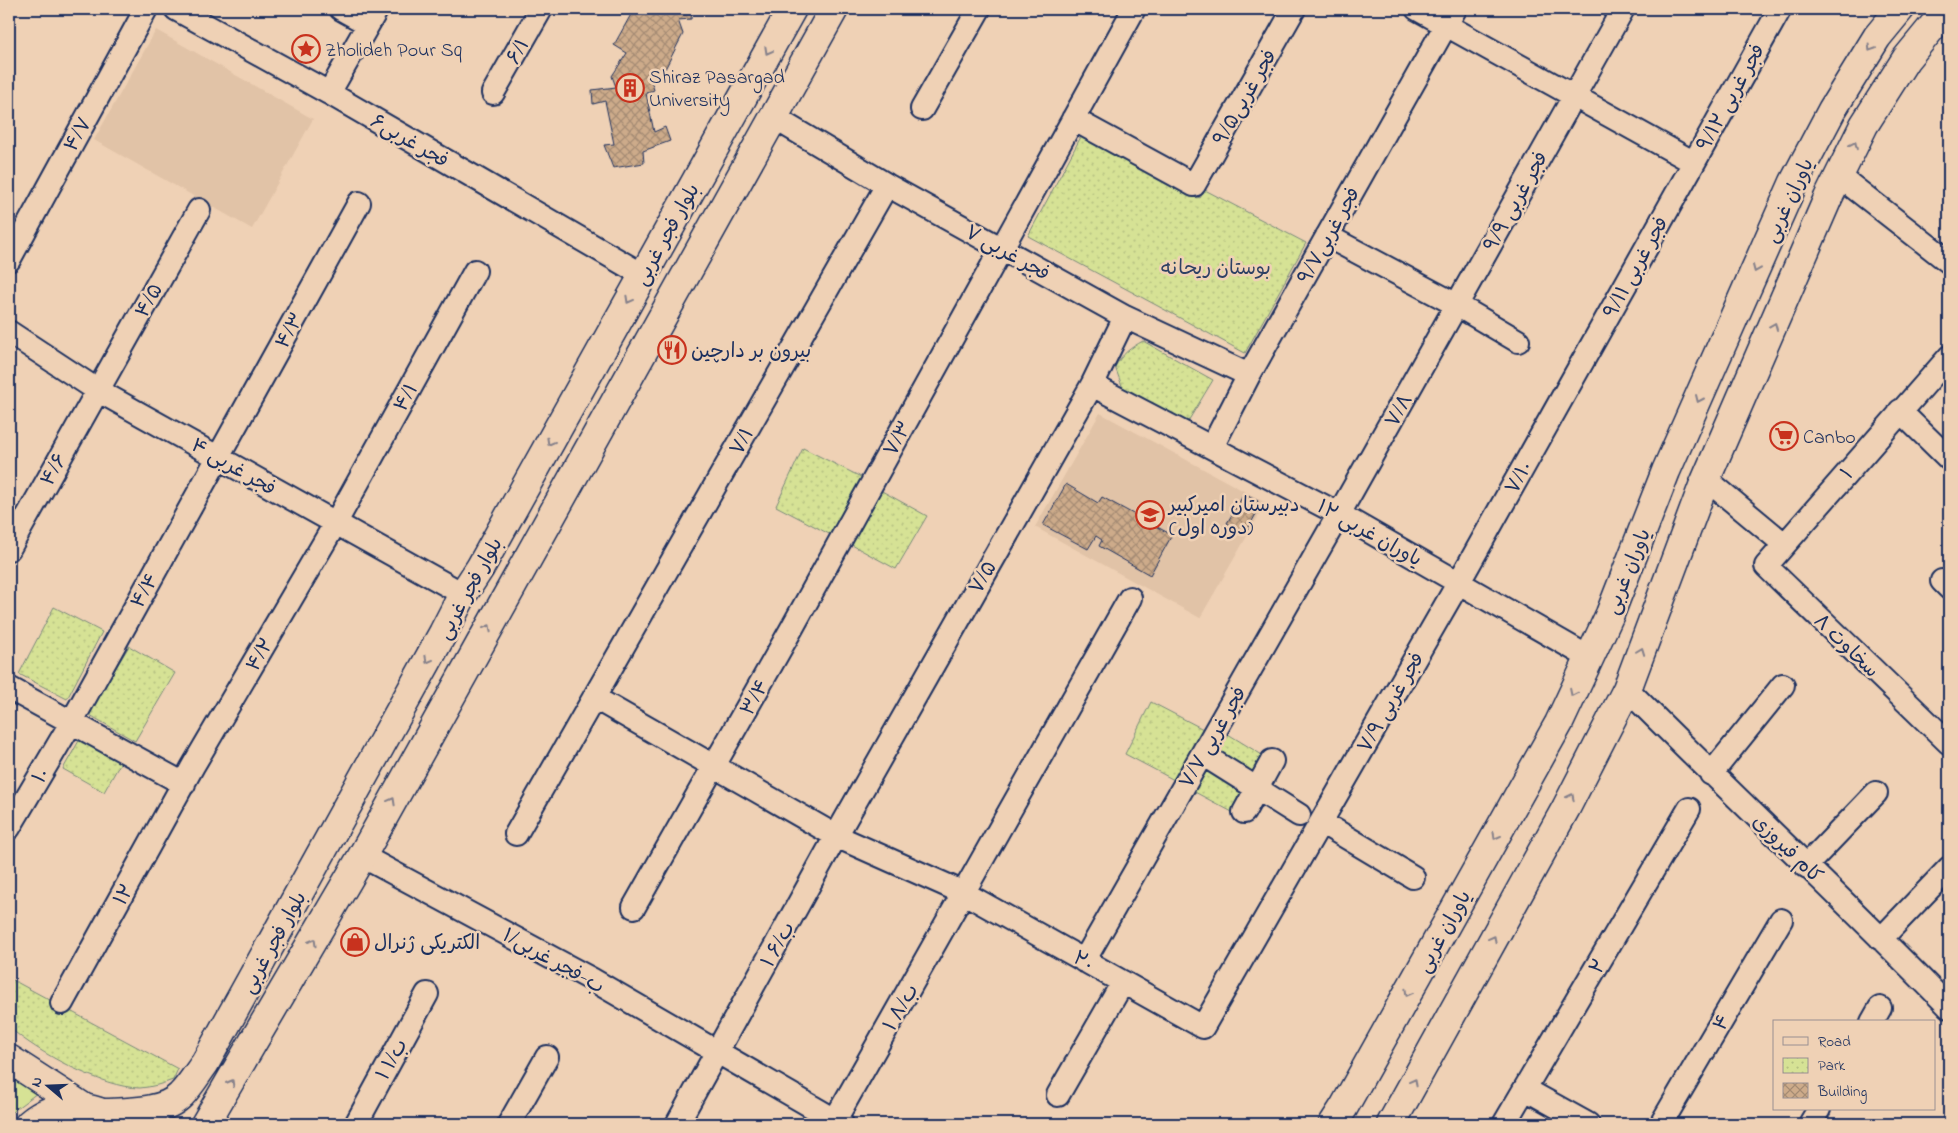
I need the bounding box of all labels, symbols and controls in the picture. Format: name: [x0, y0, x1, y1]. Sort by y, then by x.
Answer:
place icon: Zholideh Pour Sq: [291, 34, 321, 64]
street label: ۶/۱: [500, 34, 538, 71]
place label: Zholideh Pour Sq: [325, 37, 462, 66]
street label: ۹/۱۲ فجر غربی: [1691, 39, 1774, 157]
one-way arrow: [1868, 42, 1877, 51]
street label: فجر غربی۹/۵: [1207, 45, 1285, 152]
one-way arrow: [765, 46, 775, 55]
place label: Shiraz Pasargad University: [649, 64, 785, 116]
building icon: Shiraz Pasargad University: [615, 73, 645, 103]
street label: فجر غربی۶: [364, 108, 453, 176]
street label: ۴/۷: [58, 113, 100, 158]
one-way arrow: [1848, 141, 1858, 150]
street label: ۹/۹ فجر غربی: [1478, 147, 1557, 258]
street label: یاوران غربی: [1758, 154, 1822, 248]
street label: بلوار فجر غربی: [628, 179, 708, 292]
street label: فجر غربی۹/۷: [1292, 182, 1369, 290]
street label: ۹/۱۱ فجر غربی: [1597, 212, 1677, 324]
street label: ۷ فجر غربی: [959, 219, 1055, 289]
park label: بوستان ریحانه: [1161, 255, 1271, 284]
one-way arrow: [1752, 264, 1763, 273]
street label: ۴/۵: [129, 279, 171, 324]
one-way arrow: [625, 294, 635, 303]
street label: ۴/۳: [269, 308, 313, 355]
one-way arrow: [1768, 322, 1778, 330]
restaurant icon: بیرون بر دارچین: [657, 335, 687, 365]
place label: بیرون بر دارچین: [691, 338, 811, 367]
street label: ۴/۱: [388, 379, 427, 418]
street label: ۷/۸: [1379, 389, 1421, 433]
one-way arrow: [1694, 394, 1705, 403]
street label: ۷/۳: [878, 416, 921, 462]
supermarket icon: Canbo: [1769, 421, 1799, 451]
street label: ۷/۱: [724, 423, 763, 461]
place label: Canbo: [1803, 424, 1856, 453]
street label: ۴ فجر غربی: [185, 432, 281, 504]
one-way arrow: [546, 437, 556, 446]
street label: ۴/۶: [34, 449, 76, 492]
street label: ۷/۱۰: [1499, 456, 1541, 500]
street label: ۱: [1835, 462, 1861, 487]
place label: دبیرستان امیرکبیر (دوره اول): [1167, 492, 1299, 544]
street label: ۱۲ یاوران غربی: [1311, 493, 1427, 575]
school or university icon: دبیرستان امیرکبیر (دوره اول): [1135, 500, 1165, 530]
street label: یاوران غربی: [1599, 525, 1660, 619]
street label: بلوار فجر غربی: [431, 533, 511, 646]
street label: ۷/۵: [963, 556, 1005, 600]
street label: ۴/۴: [125, 568, 168, 614]
street label: سخاوت ۸: [1806, 608, 1885, 685]
one-way arrow: [482, 624, 492, 633]
street label: ۴/۲: [240, 633, 282, 678]
one-way arrow: [1635, 647, 1645, 655]
street label: ۷/۹ فجر غربی: [1352, 648, 1433, 759]
one-way arrow: [424, 655, 434, 664]
street label: ۳/۴: [734, 675, 778, 722]
street label: ۷/۷ فجر غربی: [1173, 682, 1255, 795]
one-way arrow: [1569, 688, 1580, 697]
street label: ۱۰: [26, 763, 58, 789]
one-way arrow: [1565, 793, 1575, 802]
one-way arrow: [386, 797, 396, 806]
street label: کام فیروزی: [1744, 809, 1828, 891]
one-way arrow: [1492, 831, 1502, 840]
street label: ۱۲: [107, 879, 143, 911]
street label: یاوران غربی: [1411, 886, 1480, 979]
street label: بلوار فجر غربی: [235, 887, 315, 1000]
street label: ۱ ب/۶: [755, 917, 804, 973]
street label: ۱/ب-فجر غربی: [497, 922, 609, 1002]
shop icon: الکتریکی ژنرال: [340, 927, 370, 957]
place label: الکتریکی ژنرال: [374, 930, 480, 959]
one-way arrow: [1487, 936, 1497, 945]
one-way arrow: [306, 939, 316, 948]
street label: ۲۰: [1067, 945, 1099, 980]
street label: ۲: [1583, 954, 1615, 980]
street label: ۱ ب/۸: [877, 979, 927, 1037]
one-way arrow: [1405, 988, 1415, 997]
street label: ۴: [1707, 1010, 1739, 1037]
legend: [1773, 1020, 1936, 1110]
text: Road: [1818, 1031, 1851, 1053]
street label: ۱ ب/۱: [370, 1034, 416, 1086]
text: Park: [1818, 1055, 1846, 1077]
north arrow: [22, 1060, 72, 1110]
text: N: [26, 1074, 49, 1090]
one-way arrow: [1408, 1078, 1418, 1087]
one-way arrow: [225, 1079, 235, 1088]
text: Building: [1817, 1081, 1867, 1104]

